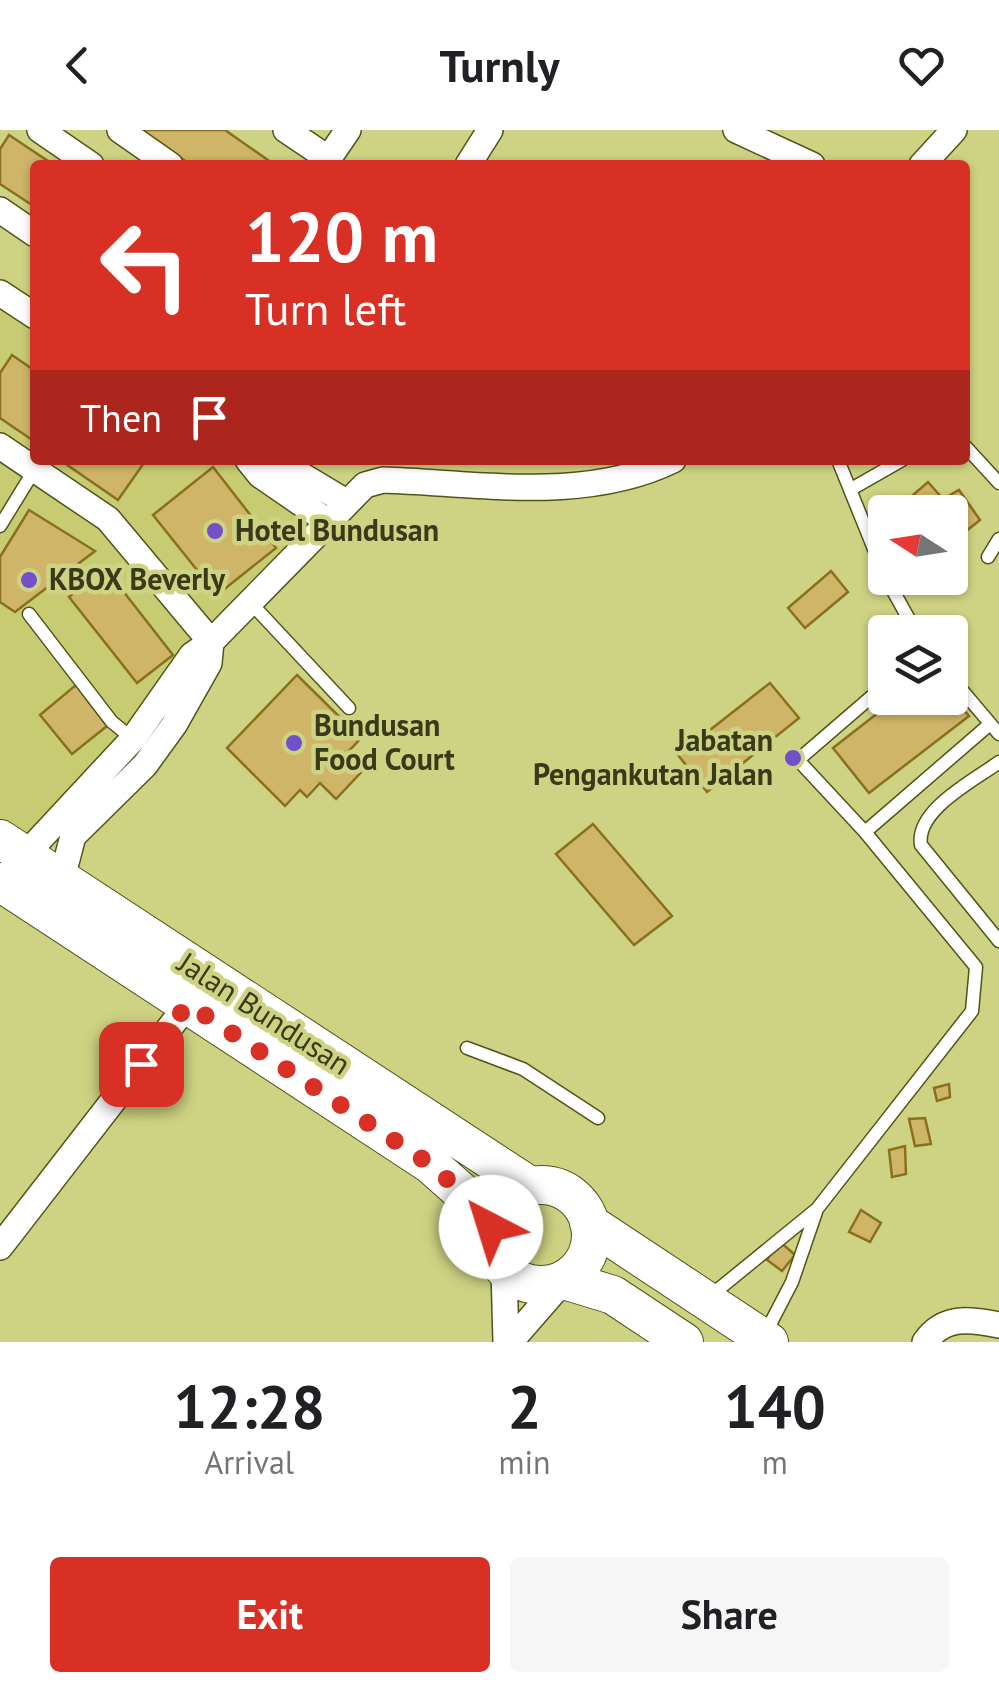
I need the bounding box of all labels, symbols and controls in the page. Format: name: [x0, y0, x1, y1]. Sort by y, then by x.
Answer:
text: Turnly: [439, 36, 560, 94]
icon: back: [50, 38, 105, 93]
icon: heart: [894, 38, 949, 93]
text: 120 m: [245, 191, 438, 281]
icon: left: [80, 200, 210, 330]
text: Turn left: [245, 279, 406, 337]
icon: arrive: [182, 390, 237, 445]
text: Then: [80, 393, 162, 442]
north arrow: [868, 495, 968, 595]
map controls: [868, 495, 968, 715]
place label: Hotel Bundusan: [235, 510, 439, 549]
marker: Hotel Bundusan: [204, 520, 226, 542]
place label: KBOX Beverly: [49, 559, 226, 598]
marker: KBOX Beverly: [18, 569, 40, 591]
button: layers: [868, 615, 968, 715]
place label: Bundusan Food Court: [314, 705, 455, 778]
place label: Jabatan Pengankutan Jalan: [533, 720, 773, 793]
marker: Bundusan Food Court: [283, 732, 305, 754]
marker: Jabatan Pengankutan Jalan: [782, 747, 804, 769]
street label: Jalan Bundusan: [169, 941, 358, 1083]
pin: [99, 1022, 184, 1107]
icon: arrive: [114, 1037, 169, 1092]
position arrow: [439, 1175, 543, 1279]
text: 12:28: [173, 1367, 325, 1445]
text: 2: [508, 1367, 542, 1445]
text: 140: [724, 1367, 826, 1445]
text: Arrival: [204, 1441, 294, 1483]
text: min: [499, 1441, 551, 1483]
text: m: [762, 1441, 788, 1483]
button: Exit: [50, 1557, 490, 1672]
button: Share: [510, 1557, 949, 1672]

